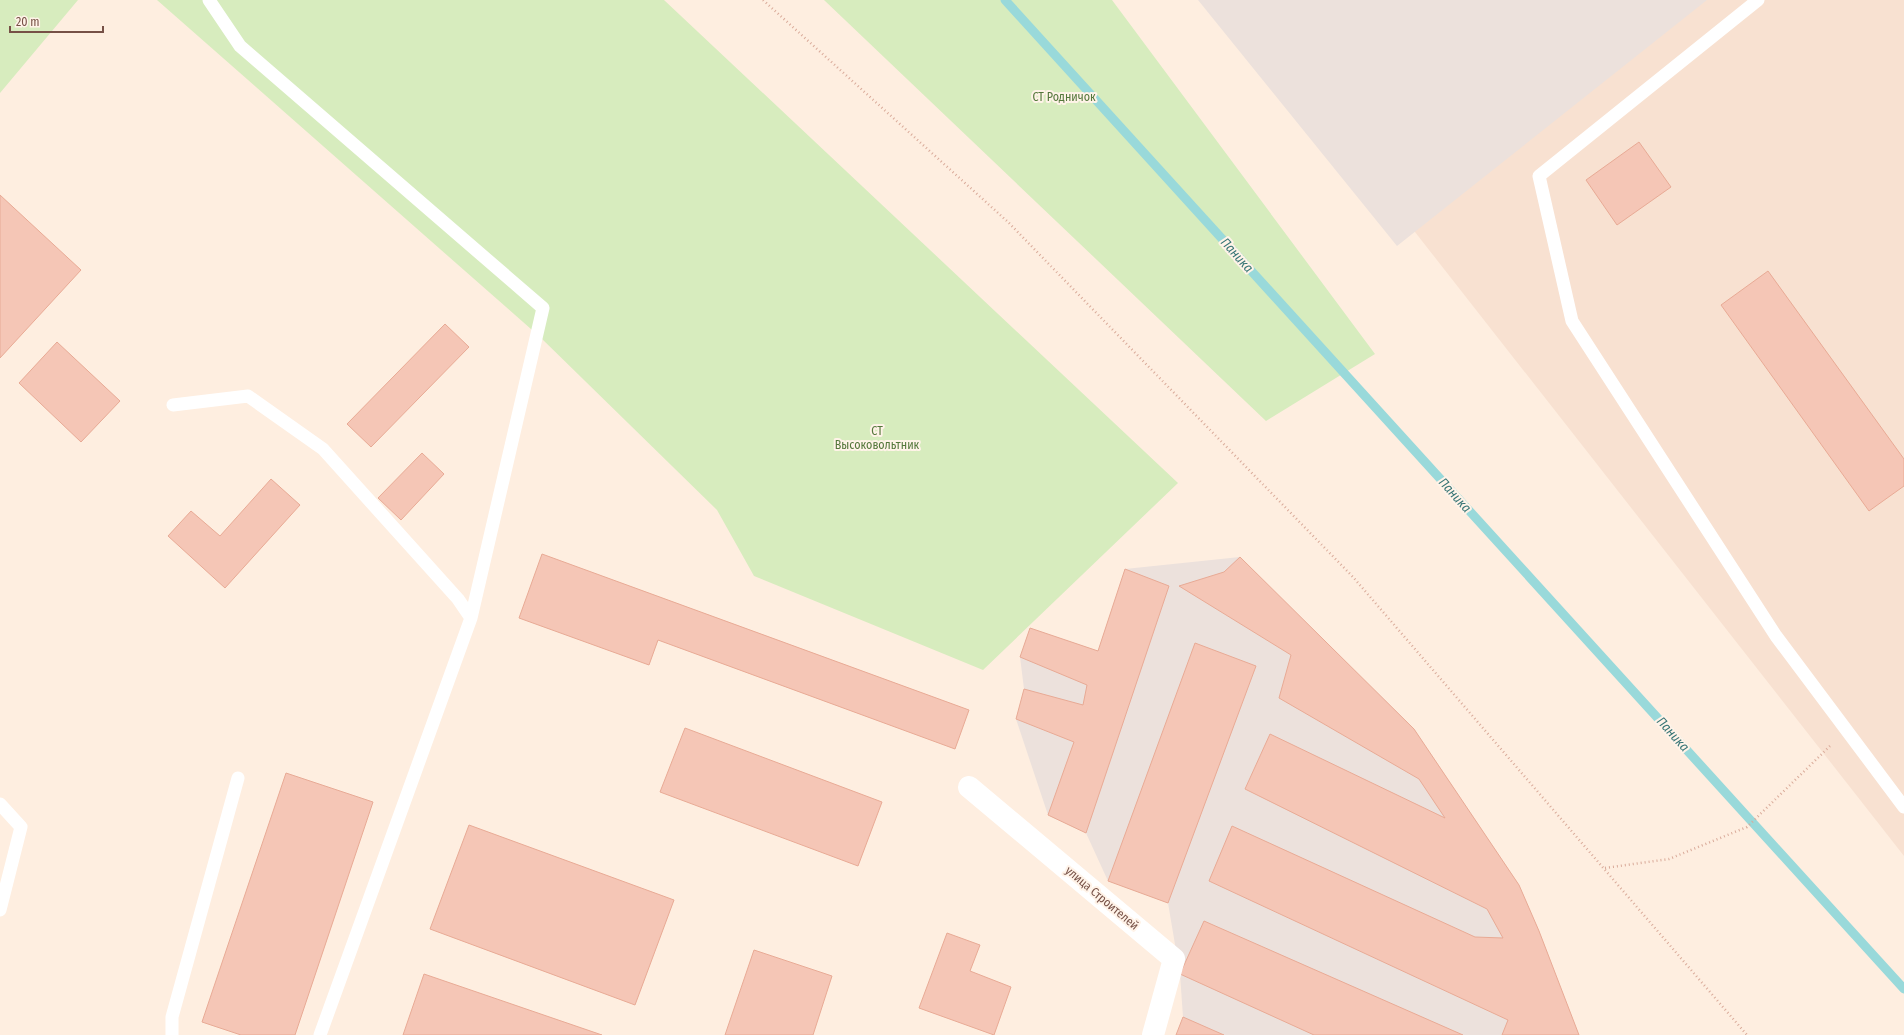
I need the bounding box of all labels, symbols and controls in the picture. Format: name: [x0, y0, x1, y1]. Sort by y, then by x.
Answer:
scale bar: [10, 8, 103, 34]
text: 20 m: [16, 15, 40, 29]
park label: СТ Родничок: [1032, 90, 1096, 104]
water label: Паника: [1218, 235, 1256, 275]
park label: СТ Высоковольтник: [835, 424, 920, 452]
water label: Паника: [1436, 475, 1474, 515]
water label: Паника: [1654, 714, 1692, 754]
street label: улица Строителей: [1063, 863, 1141, 933]

